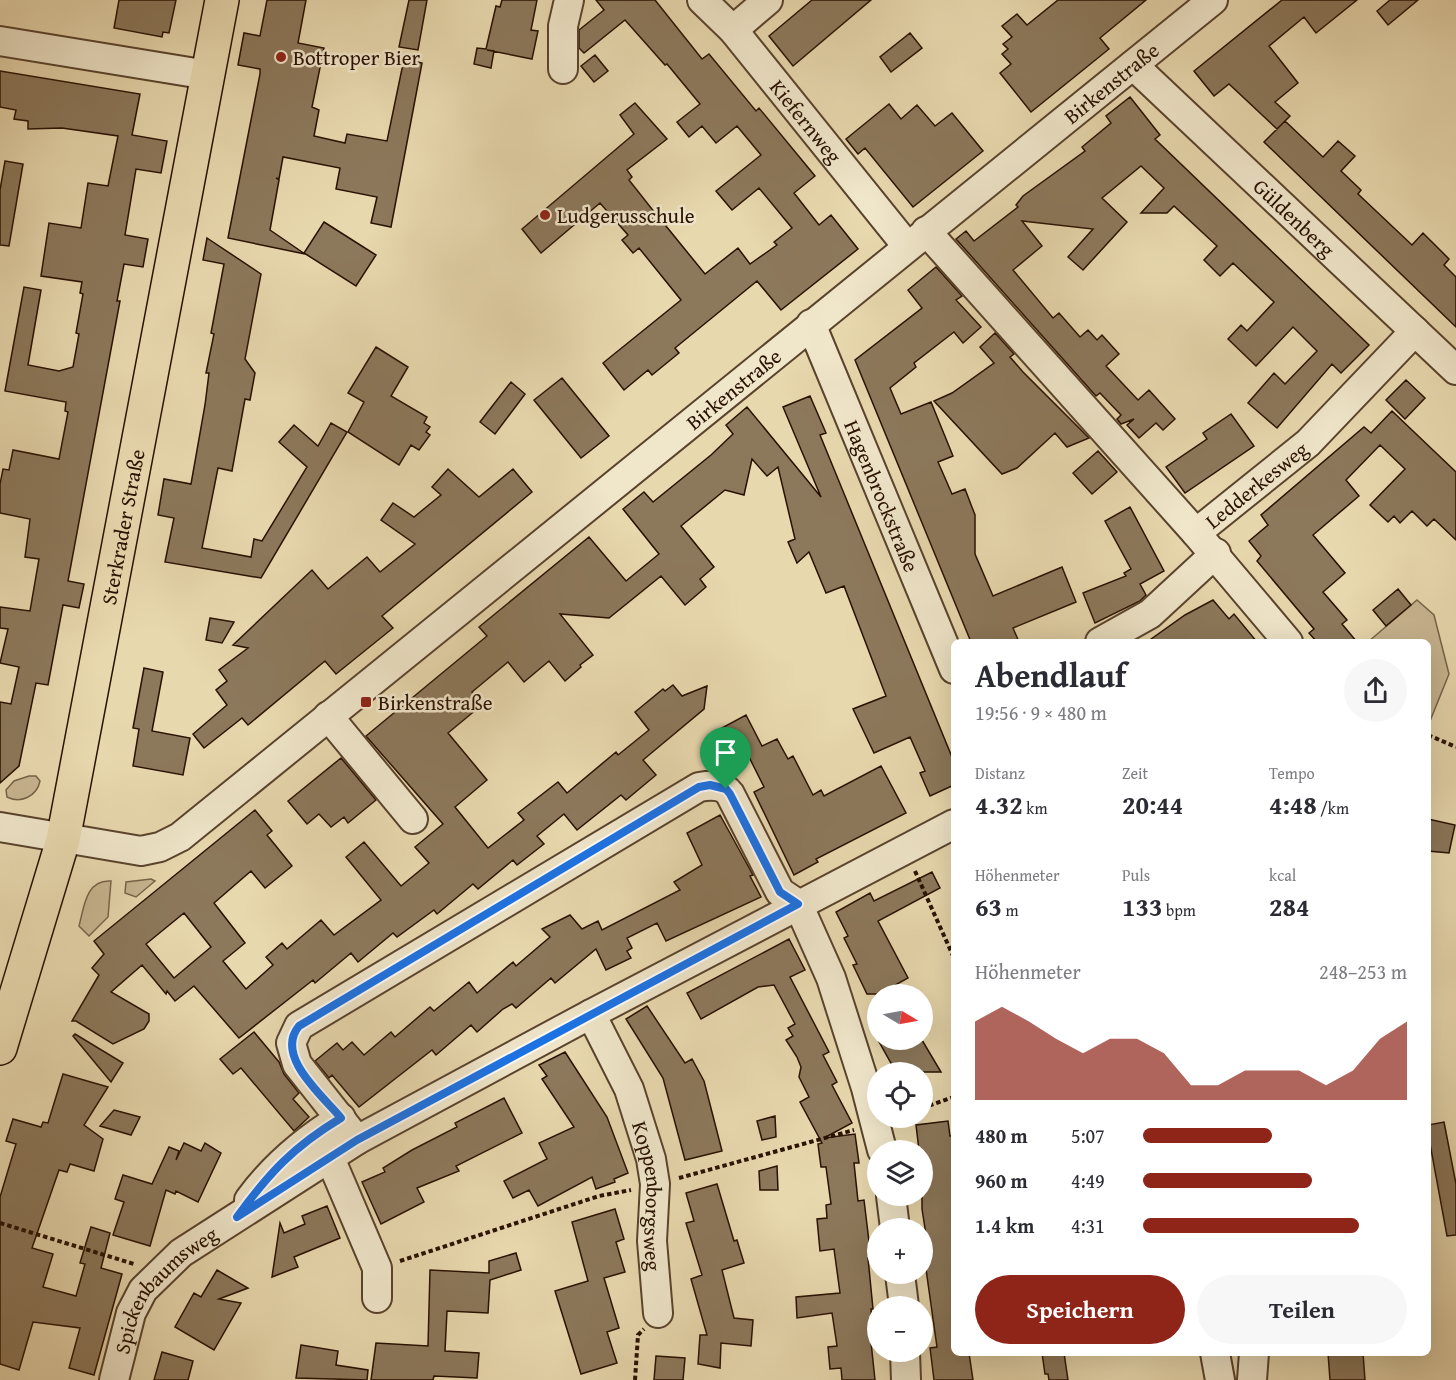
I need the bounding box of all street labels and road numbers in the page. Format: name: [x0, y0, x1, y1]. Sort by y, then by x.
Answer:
street label: Birkenstraße: [1057, 34, 1165, 131]
street label: Kiefernweg: [763, 72, 850, 170]
street label: Güldenberg: [1247, 171, 1343, 264]
street label: Birkenstraße: [679, 340, 788, 437]
street label: Hagenbrockstraße: [837, 415, 928, 577]
street label: Ledderkesweg: [1198, 433, 1315, 536]
street label: Sterkrader Straße: [92, 446, 152, 607]
street label: Koppenborgsweg: [624, 1117, 671, 1273]
street label: Spickenbaumsweg: [106, 1218, 224, 1357]

